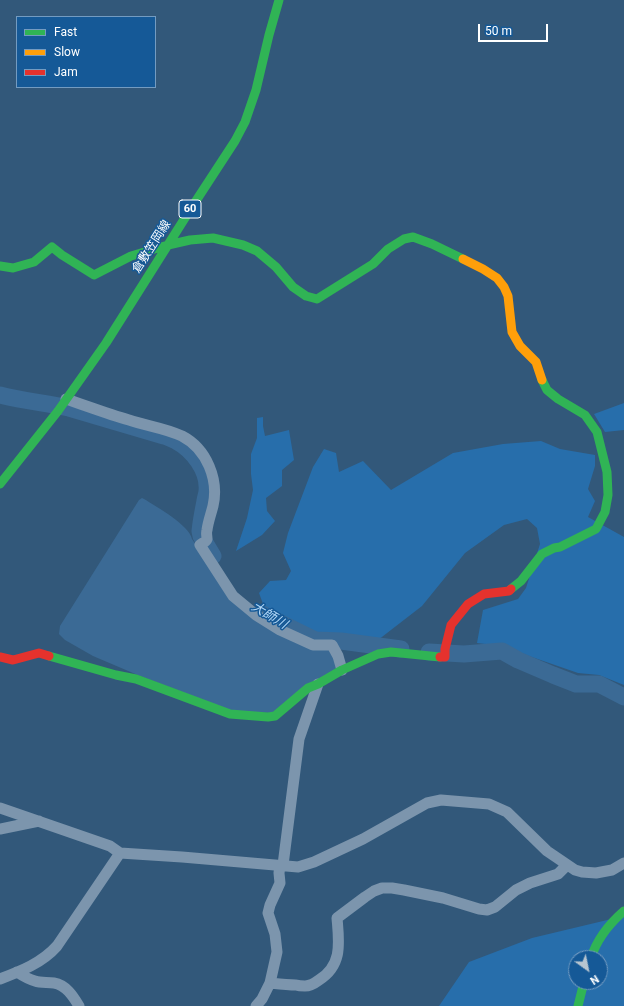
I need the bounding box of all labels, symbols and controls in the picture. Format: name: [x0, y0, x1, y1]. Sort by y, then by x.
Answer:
legend: [16, 16, 156, 88]
scale bar: [480, 16, 550, 42]
text: 50 m: [485, 24, 512, 38]
text: Fast: [54, 25, 77, 39]
text: Slow: [54, 45, 80, 59]
text: Jam: [54, 65, 78, 79]
road number: 60: [179, 200, 201, 218]
street label: 倉敷笠岡線: [130, 218, 174, 276]
water label: 大師川: [248, 599, 290, 633]
north arrow: [568, 950, 608, 990]
text: N: [587, 972, 601, 987]

